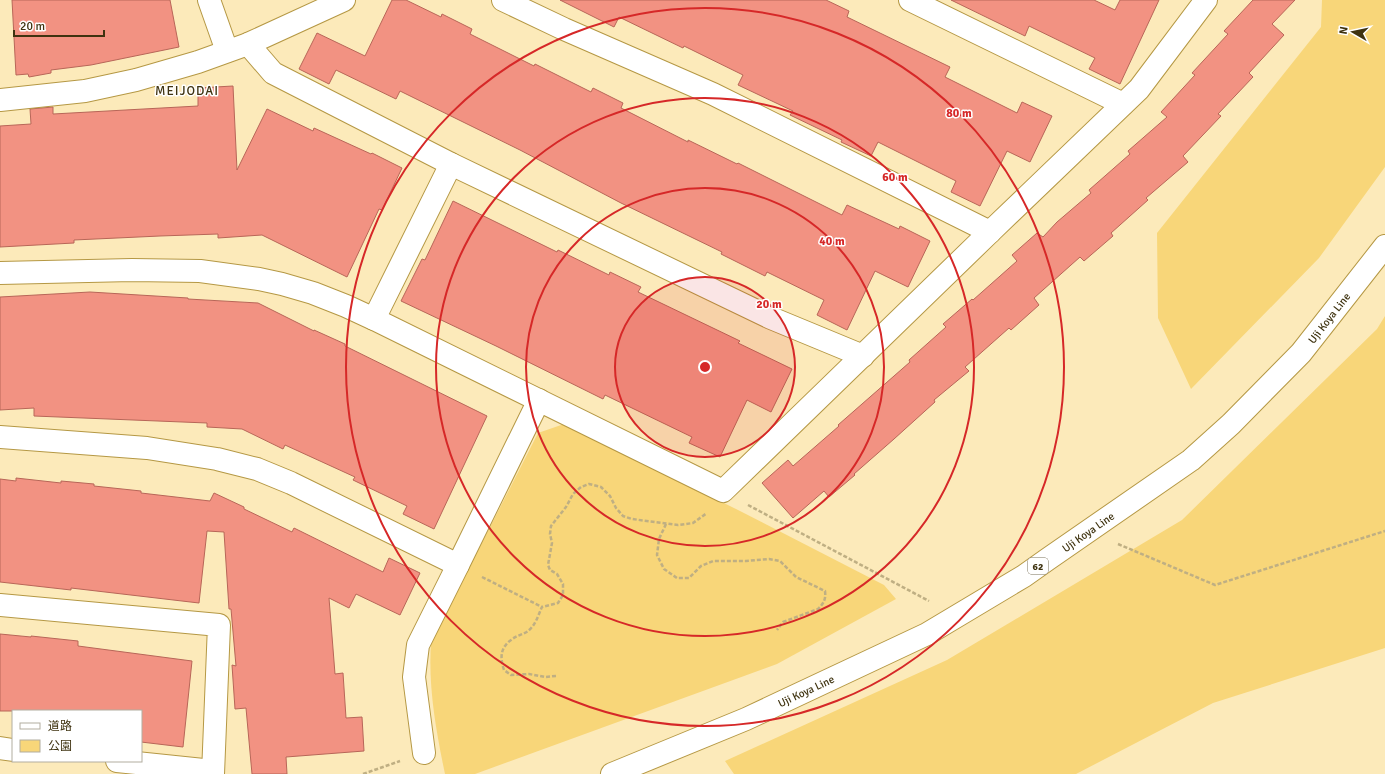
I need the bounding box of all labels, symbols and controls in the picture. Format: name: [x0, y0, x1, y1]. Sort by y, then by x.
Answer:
scale bar: [14, 12, 104, 38]
north arrow: [1333, 12, 1373, 52]
text: 20 m: [20, 19, 45, 34]
text: N: [1337, 26, 1351, 35]
district label: MEIJODAI: [155, 83, 219, 99]
text: 80 m: [946, 106, 972, 121]
text: 60 m: [882, 170, 908, 185]
text: 40 m: [819, 234, 845, 249]
street label: Uji Koya Line: [1306, 290, 1353, 346]
text: 20 m: [756, 297, 782, 312]
centre of rings: [698, 360, 712, 374]
street label: Uji Koya Line: [1060, 510, 1117, 555]
road number: 62: [1028, 558, 1048, 574]
street label: Uji Koya Line: [776, 673, 837, 710]
legend: [12, 710, 142, 762]
text: 道路: [48, 719, 72, 734]
text: 公園: [48, 739, 72, 754]

